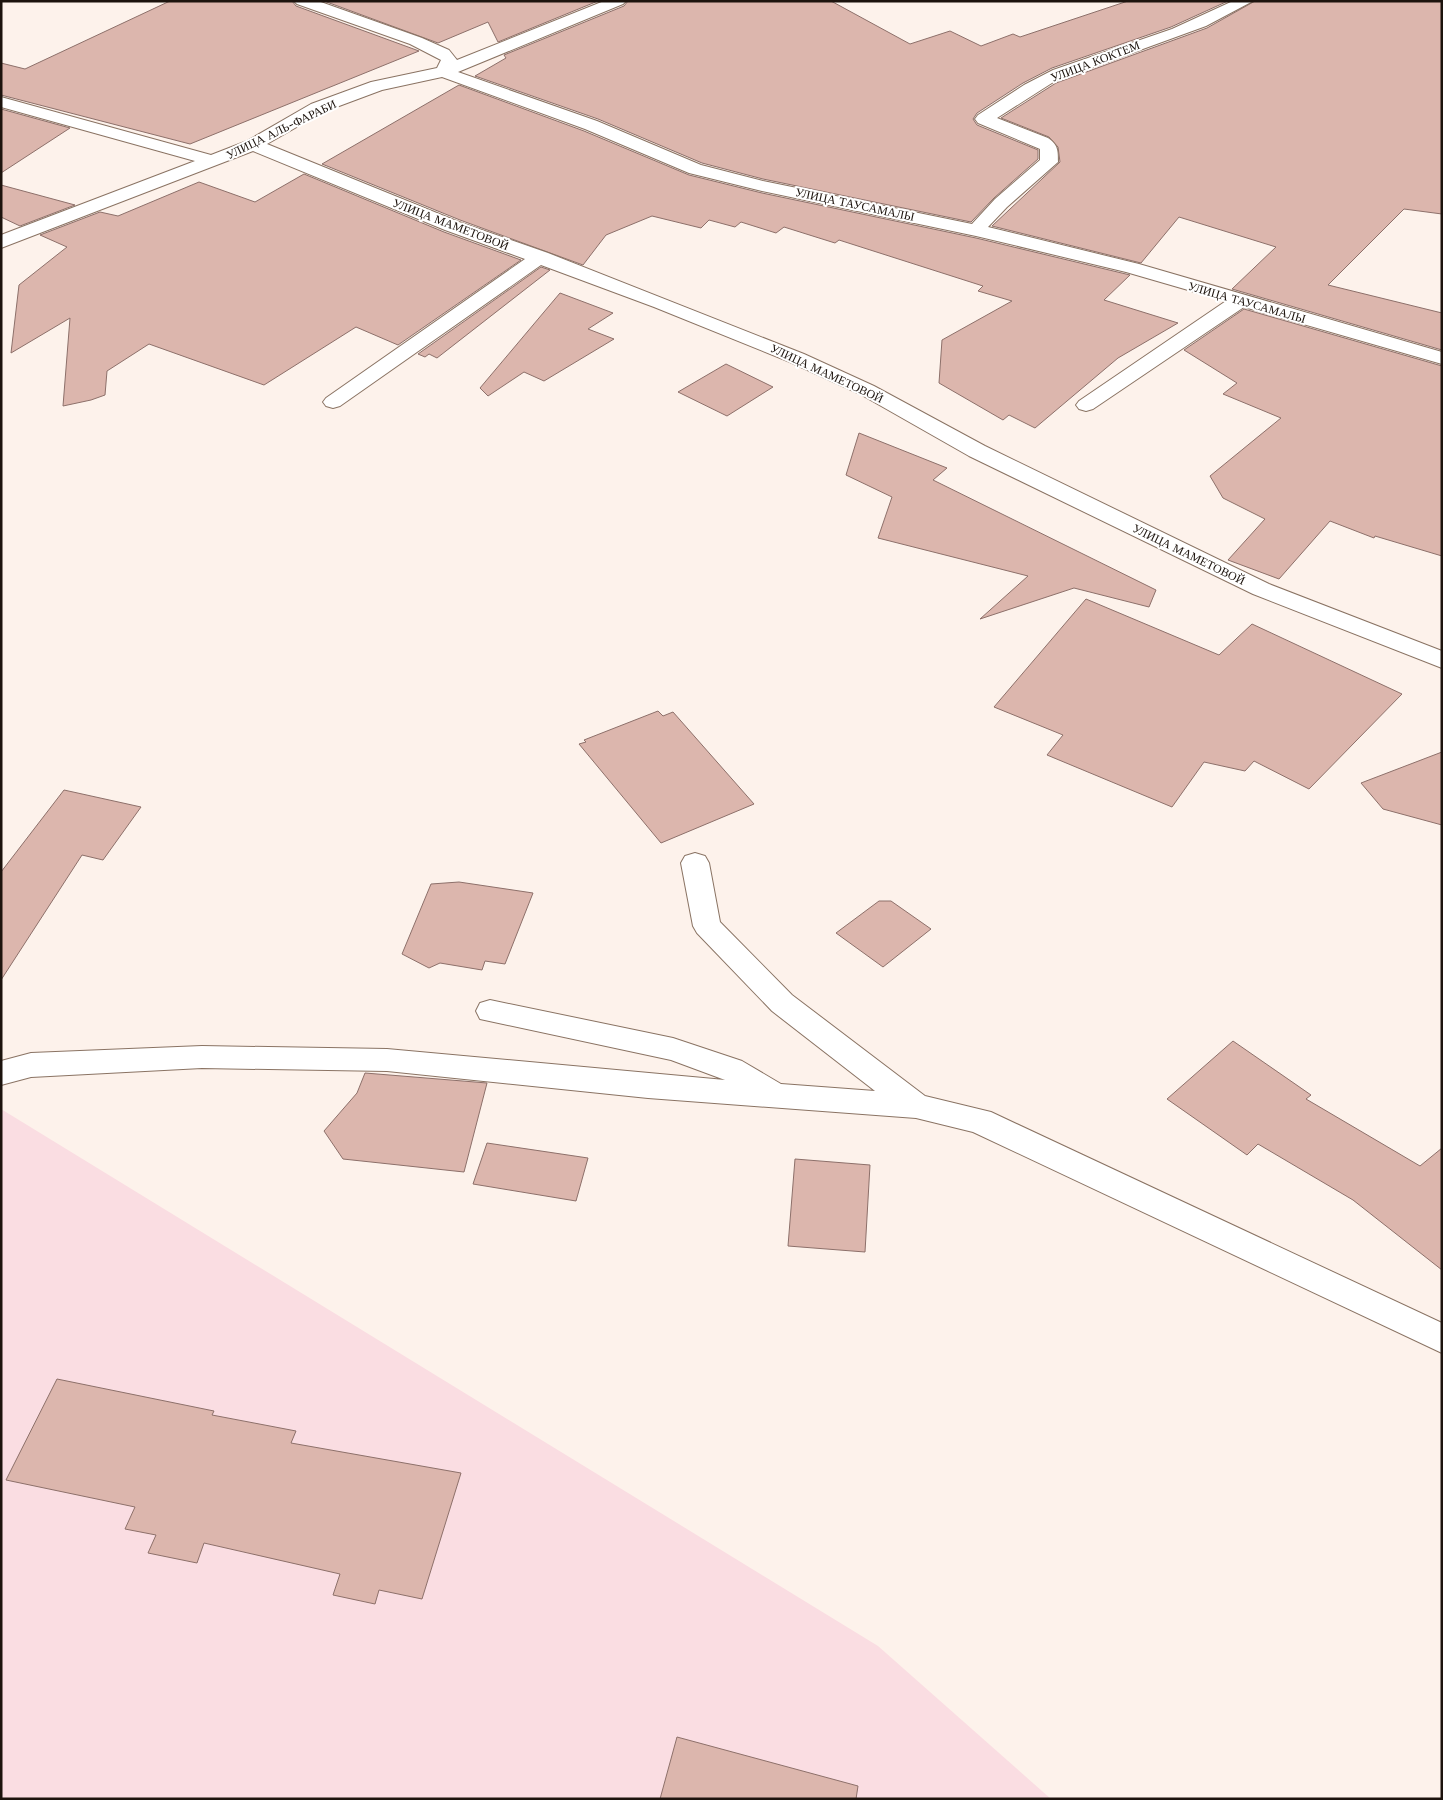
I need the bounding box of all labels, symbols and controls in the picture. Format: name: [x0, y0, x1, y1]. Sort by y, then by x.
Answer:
street label: УЛИЦА КОКТЕМ: [1048, 37, 1142, 85]
street label: УЛИЦА АЛЬ-ФАРАБИ: [223, 96, 339, 162]
street label: УЛИЦА ТАУСАМАЛЫ: [794, 184, 917, 224]
street label: УЛИЦА МАМЕТОВОЙ: [391, 195, 512, 253]
street label: УЛИЦА ТАУСАМАЛЫ: [1186, 278, 1308, 326]
street label: УЛИЦА МАМЕТОВОЙ: [768, 340, 886, 406]
street label: УЛИЦА МАМЕТОВОЙ: [1130, 520, 1248, 588]

